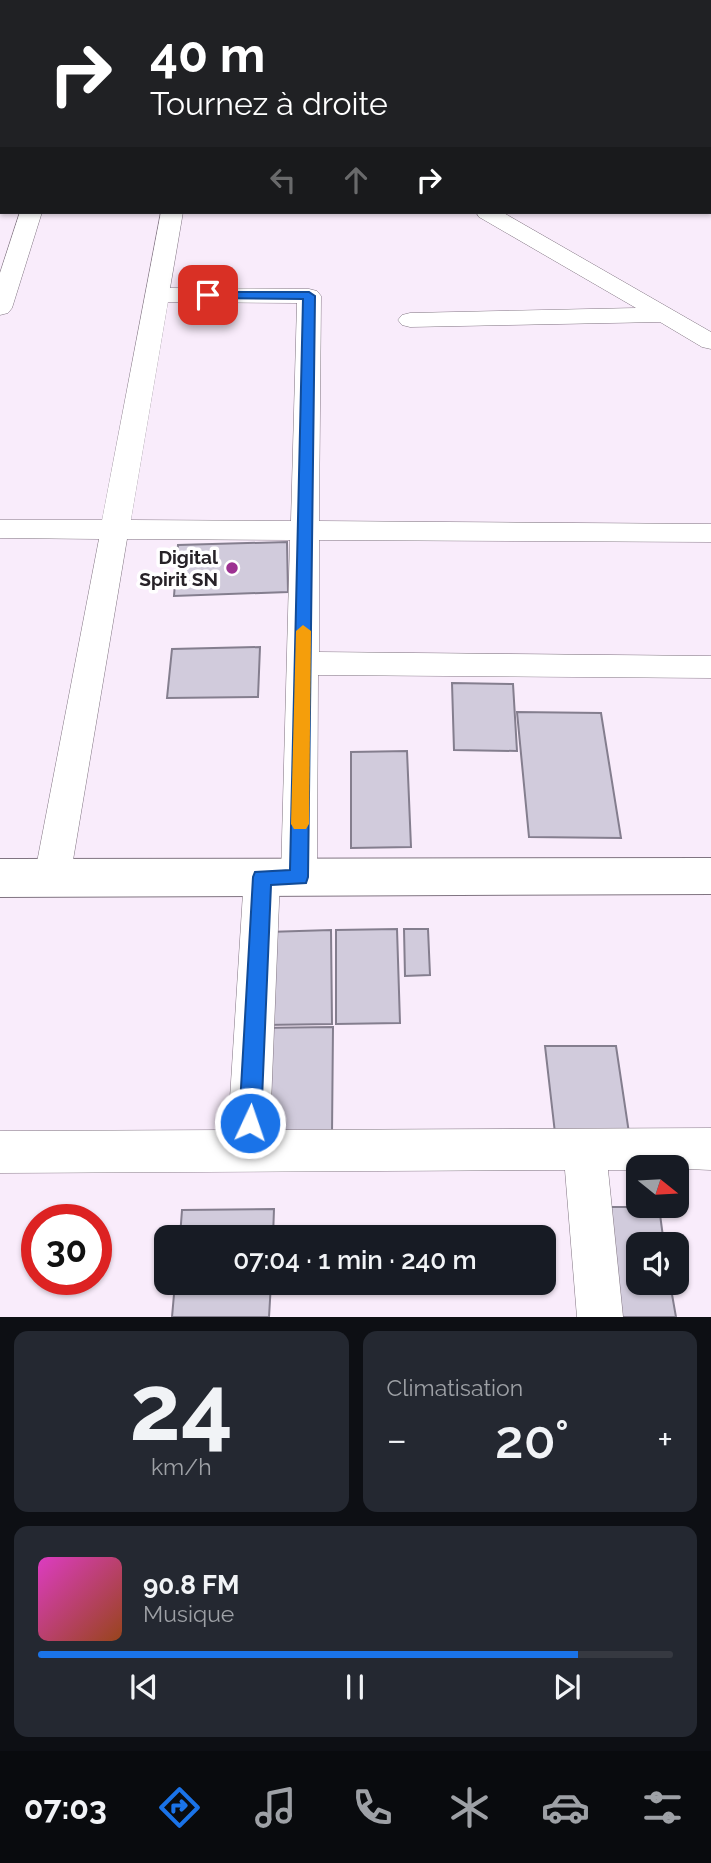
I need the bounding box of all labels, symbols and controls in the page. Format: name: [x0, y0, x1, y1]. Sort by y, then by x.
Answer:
text: 40 m: [150, 26, 265, 83]
icon: right: [35, 28, 126, 119]
text: Tournez à droite: [150, 85, 388, 122]
icon: left: [264, 161, 302, 199]
icon: ahead: [337, 161, 375, 199]
icon: right: [410, 161, 448, 199]
pin: [178, 265, 238, 325]
icon: arrive: [189, 276, 227, 314]
place label: Digital Spirit SN: [139, 546, 219, 590]
marker: Digital Spirit SN: [224, 560, 240, 576]
position arrow: [213, 1086, 287, 1160]
north arrow: [626, 1155, 690, 1218]
map controls: [626, 1155, 689, 1295]
speed limit sign: 30: [21, 1204, 112, 1295]
button: sound: [626, 1232, 689, 1295]
text: 07:04 · 1 min · 240 m: [233, 1245, 477, 1275]
text: 24: [130, 1354, 233, 1461]
text: Climatisation: [387, 1374, 523, 1401]
text: 20°: [495, 1409, 569, 1470]
text: −: [387, 1417, 407, 1462]
text: +: [657, 1417, 673, 1462]
text: km/h: [151, 1453, 212, 1480]
text: 90.8 FM: [143, 1570, 240, 1600]
text: Musique: [143, 1600, 234, 1627]
icon: previous: [125, 1668, 163, 1706]
icon: pause: [336, 1668, 374, 1706]
icon: next: [548, 1668, 586, 1706]
icon: directions: [155, 1783, 204, 1832]
icon: music: [251, 1783, 300, 1832]
icon: phone: [348, 1783, 397, 1832]
icon: climate: [445, 1783, 494, 1832]
icon: car: [541, 1783, 590, 1832]
icon: filters: [638, 1783, 687, 1832]
text: 07:03: [24, 1789, 107, 1826]

